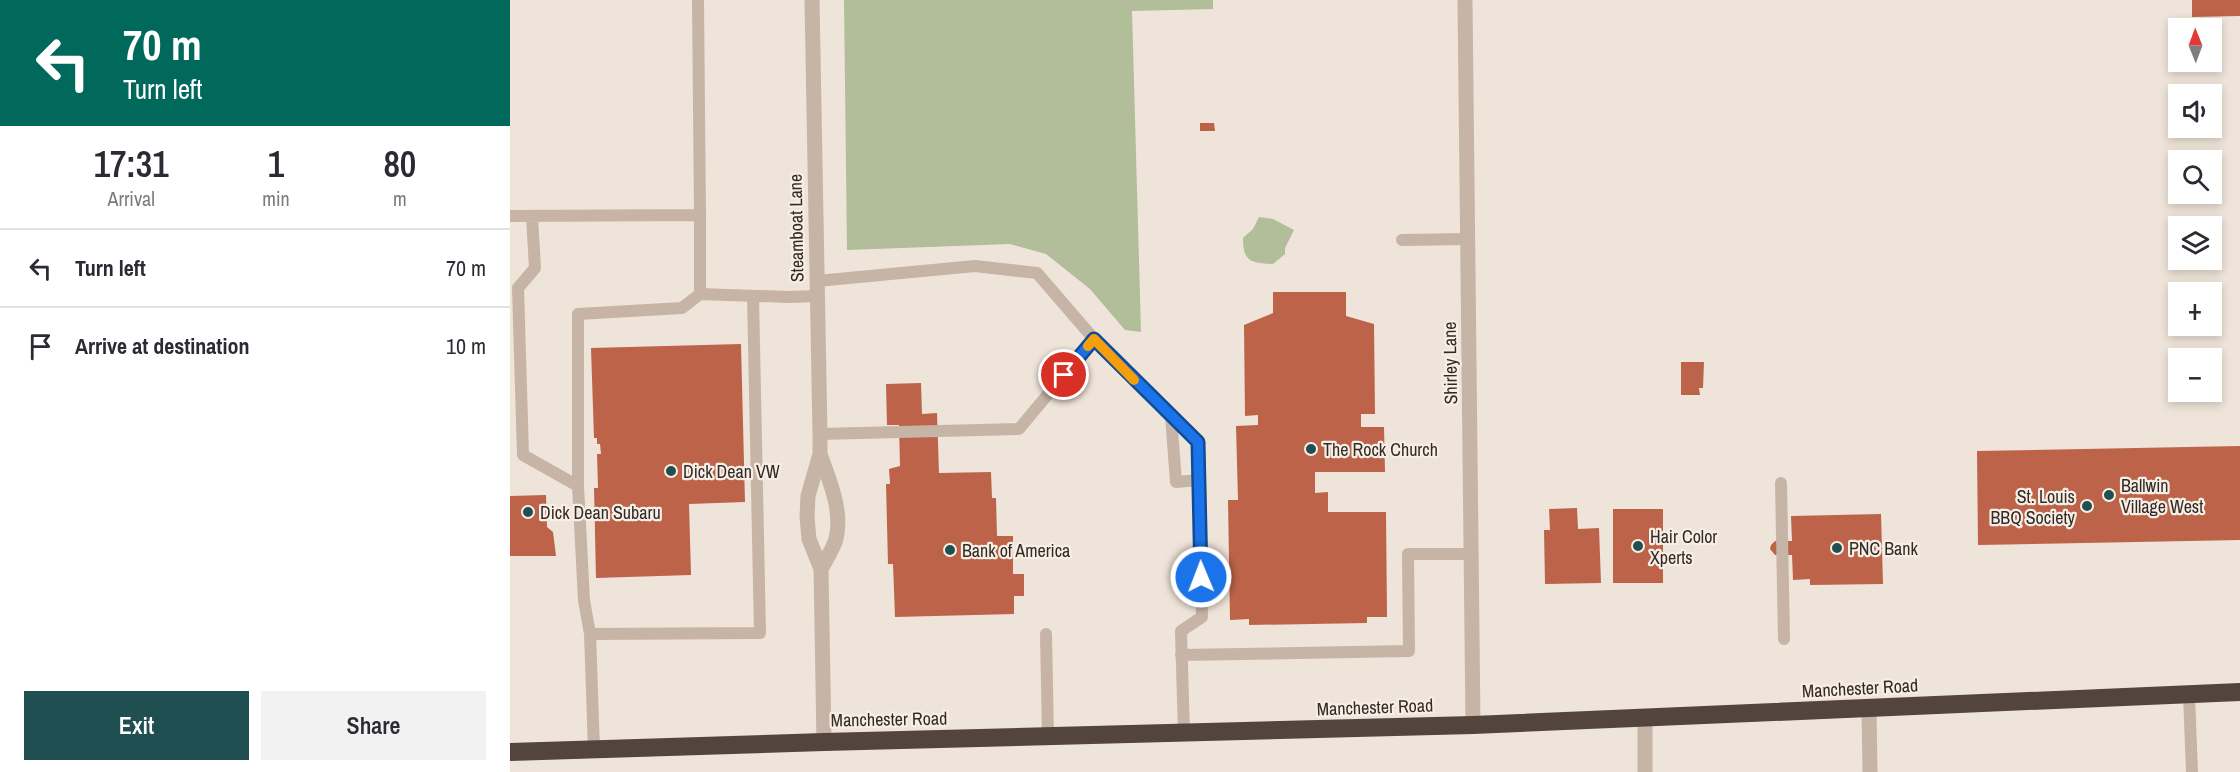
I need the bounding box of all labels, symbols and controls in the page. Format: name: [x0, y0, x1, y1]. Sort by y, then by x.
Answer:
text: 70 m: [123, 17, 202, 73]
north arrow: [2168, 18, 2222, 72]
map controls: [2168, 18, 2222, 402]
icon: left: [24, 24, 102, 102]
text: Turn left: [123, 71, 202, 107]
button: sound: [2168, 84, 2222, 138]
text: 17:31: [94, 140, 169, 188]
text: 1: [268, 140, 284, 188]
text: 80: [383, 140, 416, 188]
button: search: [2168, 150, 2222, 204]
street label: Steamboat Lane: [783, 174, 809, 282]
text: Arrival: [107, 185, 155, 212]
text: min: [262, 185, 290, 212]
text: m: [393, 185, 407, 212]
button: layers: [2168, 216, 2222, 270]
icon: left: [24, 252, 57, 285]
text: Turn left: [75, 253, 146, 283]
text: 70 m: [446, 253, 486, 283]
button: +: [2168, 282, 2222, 336]
street label: Shirley Lane: [1437, 321, 1463, 405]
icon: arrive: [24, 330, 57, 363]
text: Arrive at destination: [75, 331, 249, 361]
text: 10 m: [446, 331, 486, 361]
button: −: [2168, 348, 2222, 402]
pin: [1038, 349, 1089, 400]
icon: arrive: [1047, 358, 1080, 391]
place label: The Rock Church: [1323, 437, 1438, 462]
marker: The Rock Church: [1304, 442, 1318, 456]
place label: Dick Dean VW: [683, 459, 780, 484]
marker: Dick Dean VW: [664, 464, 678, 478]
place label: Ballwin Village West: [2121, 473, 2203, 519]
place label: St. Louis BBQ Society: [1990, 484, 2076, 530]
marker: Ballwin Village West: [2102, 488, 2116, 502]
marker: St. Louis BBQ Society: [2080, 499, 2094, 513]
place label: Dick Dean Subaru: [540, 500, 661, 525]
marker: Dick Dean Subaru: [521, 505, 535, 519]
place label: Hair Color Xperts: [1650, 524, 1717, 570]
place label: PNC Bank: [1849, 536, 1919, 561]
place label: Bank of America: [962, 538, 1070, 563]
marker: Hair Color Xperts: [1631, 539, 1645, 553]
marker: PNC Bank: [1830, 541, 1844, 555]
marker: Bank of America: [943, 543, 957, 557]
position arrow: [1169, 545, 1233, 609]
street label: Manchester Road: [1801, 672, 1919, 704]
button: Exit: [24, 691, 249, 760]
button: Share: [261, 691, 486, 760]
street label: Manchester Road: [1316, 692, 1434, 722]
street label: Manchester Road: [831, 705, 947, 733]

